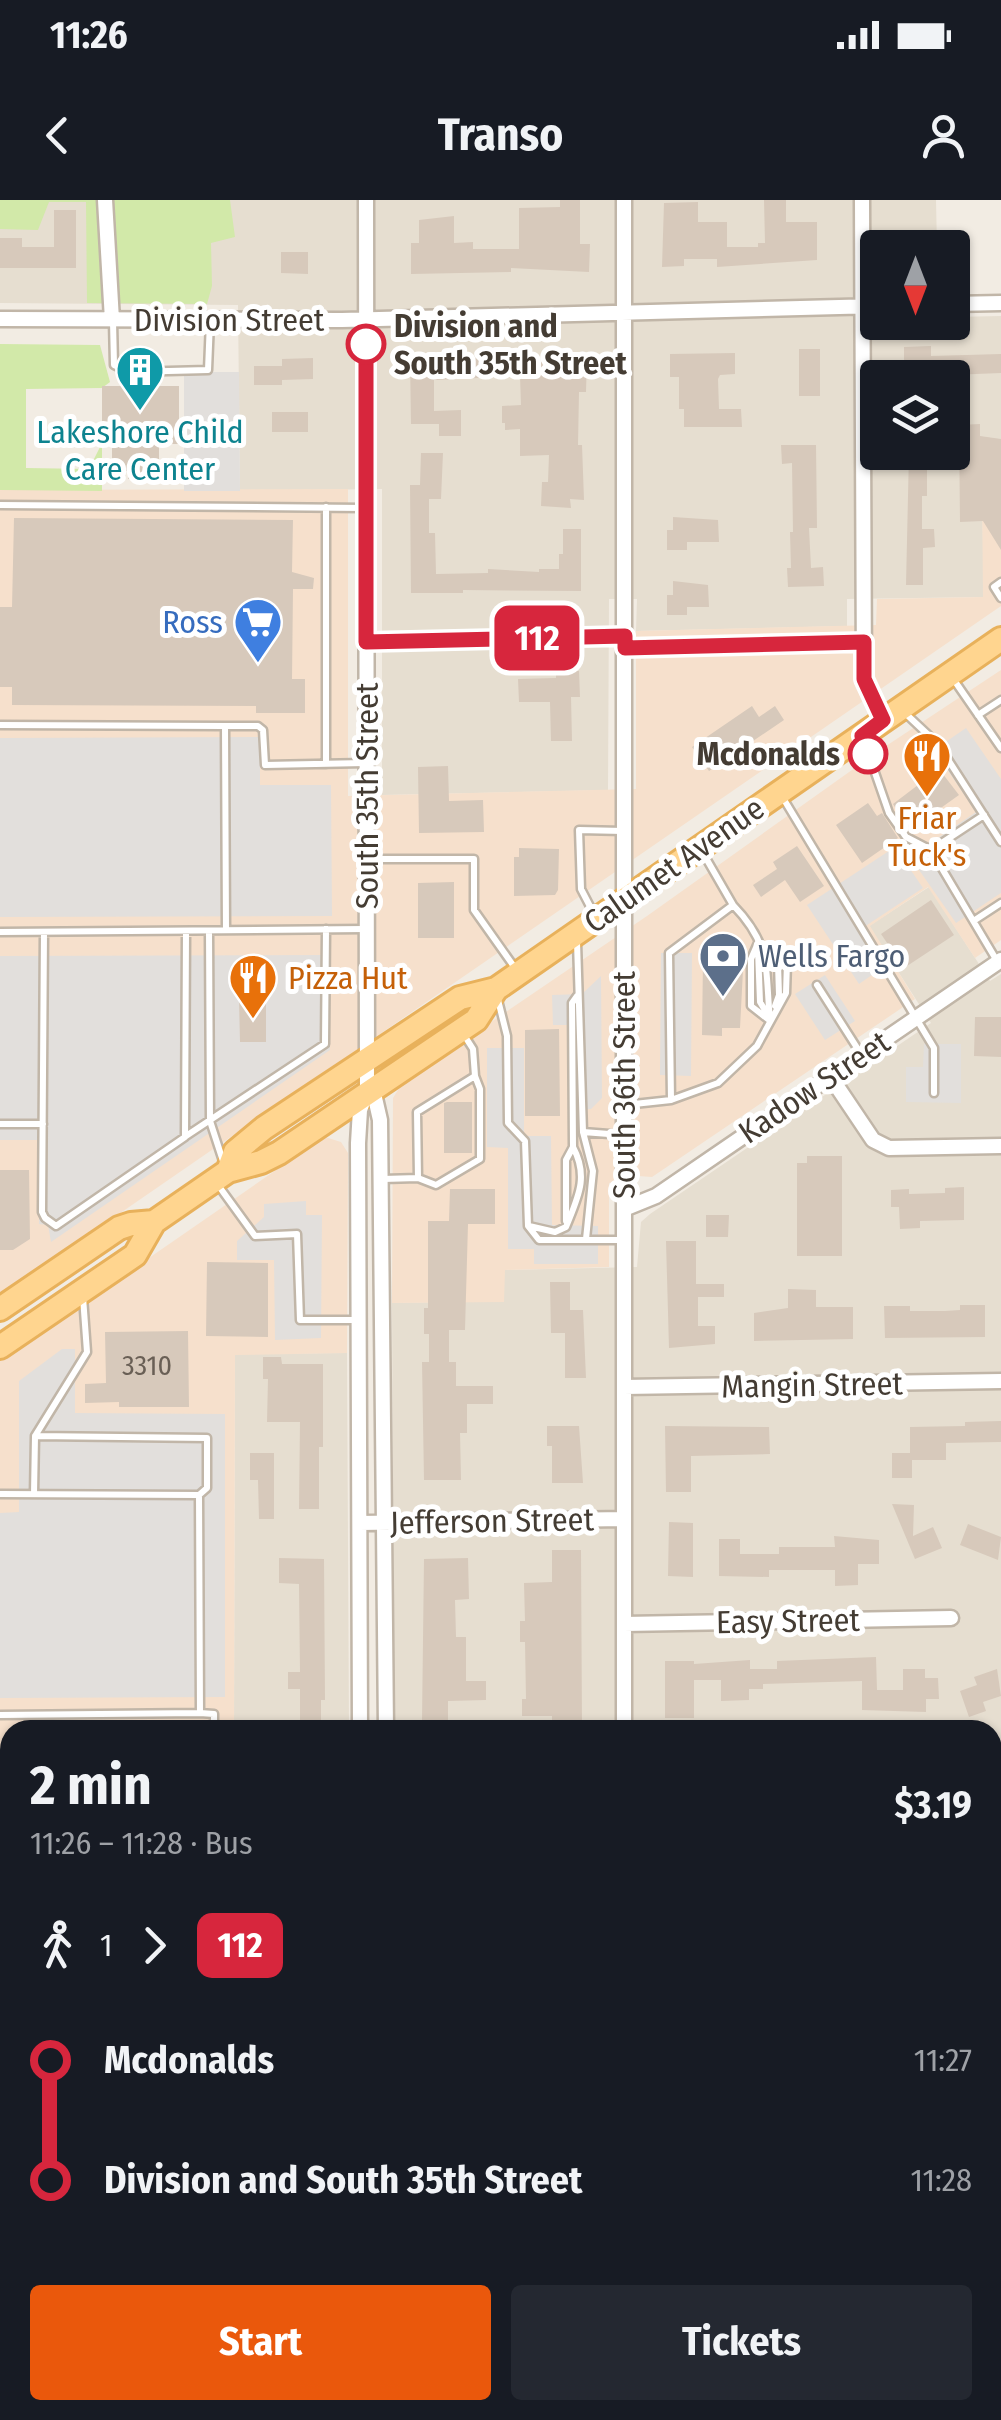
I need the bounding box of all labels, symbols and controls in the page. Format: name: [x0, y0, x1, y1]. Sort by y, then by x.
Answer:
text: 11:26: [50, 12, 128, 58]
icon: back: [30, 108, 85, 163]
text: Transo: [438, 108, 563, 162]
icon: person: [916, 108, 971, 163]
north arrow: [860, 230, 970, 340]
map controls: [860, 230, 970, 470]
street label: Division Street: [134, 301, 325, 339]
place label: Division and South 35th Street: [394, 307, 627, 382]
marker: Division and South 35th Street: [347, 325, 385, 363]
building icon: Lakeshore Child Care Center: [114, 344, 166, 412]
button: layers: [860, 360, 970, 470]
place label: Lakeshore Child Care Center: [36, 413, 244, 488]
supermarket icon: Ross: [232, 596, 284, 664]
place label: Ross: [162, 603, 223, 641]
line badge: 112: [480, 606, 594, 670]
text: 112: [514, 617, 560, 659]
street label: South 35th Street: [348, 682, 386, 909]
restaurant icon: Friar Tuck's: [901, 730, 953, 798]
place label: Mcdonalds: [697, 735, 840, 773]
marker: Mcdonalds: [849, 735, 887, 773]
street label: Calumet Avenue: [577, 789, 771, 941]
place label: Friar Tuck's: [888, 799, 966, 874]
bank icon: Wells Fargo: [697, 930, 749, 998]
place label: Wells Fargo: [758, 937, 905, 975]
restaurant icon: Pizza Hut: [227, 952, 279, 1020]
place label: Pizza Hut: [288, 959, 408, 997]
street label: South 36th Street: [605, 970, 643, 1199]
street label: Kadow Street: [731, 1022, 897, 1151]
house number: 3310: [122, 1349, 172, 1382]
street label: Mangin Street: [721, 1364, 904, 1406]
street label: Jefferson Street: [390, 1500, 595, 1542]
street label: Easy Street: [716, 1601, 861, 1641]
text: 2 min: [30, 1753, 152, 1819]
text: $3.19: [894, 1782, 972, 1828]
text: 11:26 – 11:28 · Bus: [30, 1824, 253, 1862]
icon: walk: [30, 1918, 85, 1973]
icon: forward: [127, 1918, 182, 1973]
text: 112: [217, 1924, 263, 1966]
text: 1: [100, 1926, 112, 1964]
text: Mcdonalds: [104, 2037, 274, 2083]
text: 11:27: [914, 2041, 972, 2079]
text: Division and South 35th Street: [104, 2157, 582, 2203]
text: 11:28: [911, 2161, 972, 2199]
button: Start: [30, 2285, 491, 2400]
button: Tickets: [511, 2285, 972, 2400]

